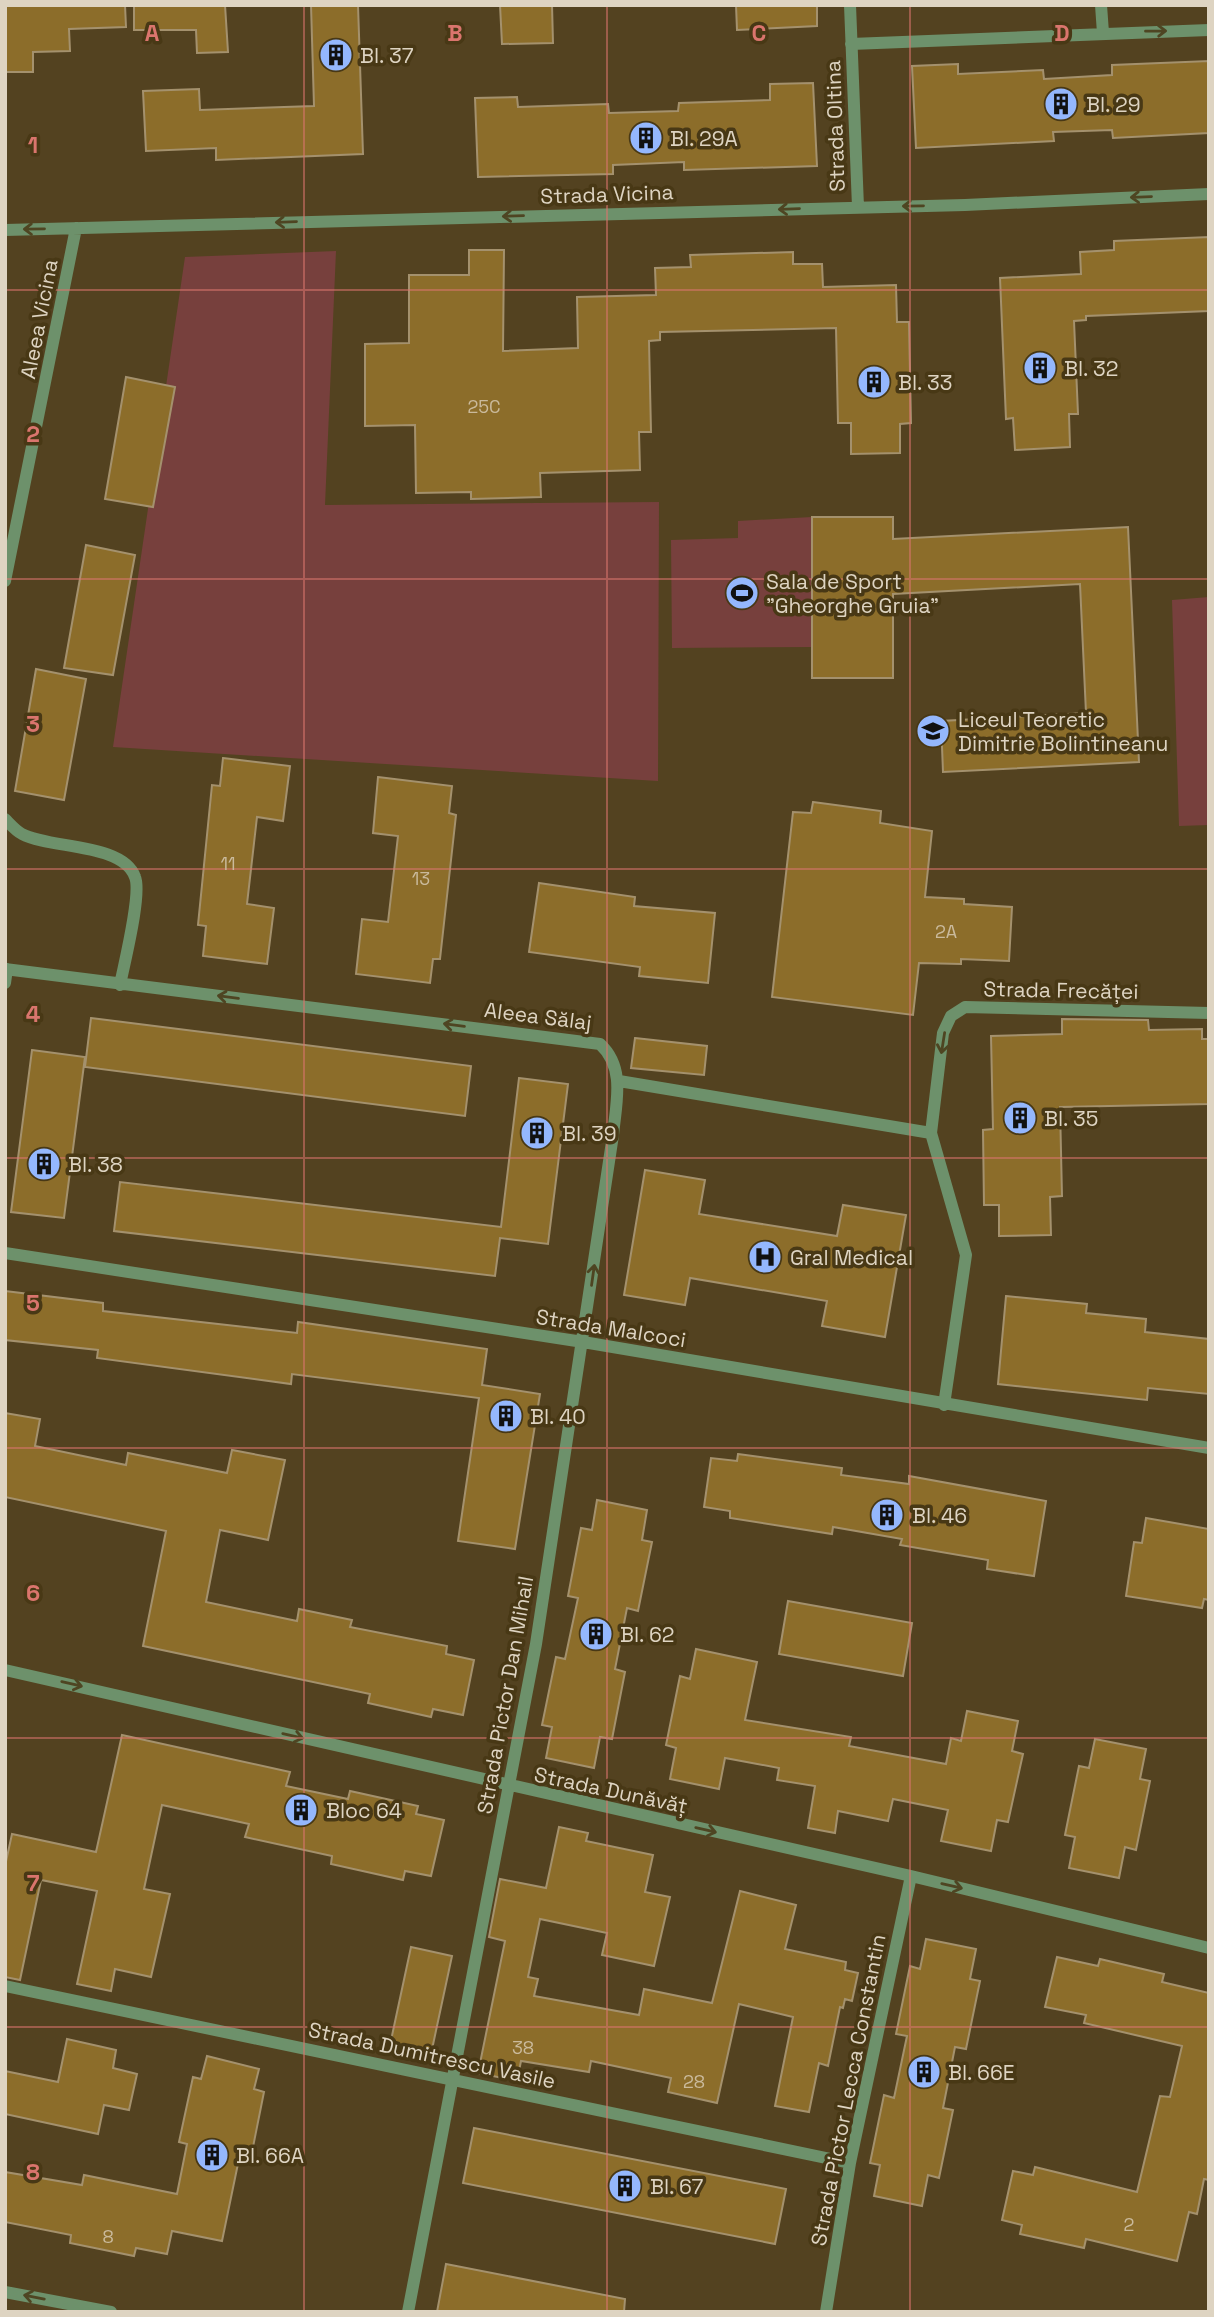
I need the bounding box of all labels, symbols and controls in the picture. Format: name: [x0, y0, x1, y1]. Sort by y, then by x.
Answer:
text: A: [145, 18, 160, 48]
text: B: [447, 18, 463, 48]
text: C: [752, 18, 766, 48]
text: D: [1054, 18, 1070, 48]
one-way arrow: [1144, 24, 1167, 38]
building icon: Bl. 37: [317, 36, 355, 74]
place label: Bl. 37: [360, 42, 414, 69]
street label: Strada Oltina: [819, 60, 851, 192]
building icon: Bl. 29: [1042, 85, 1080, 123]
place label: Bl. 29: [1086, 91, 1141, 118]
building icon: Bl. 29A: [627, 119, 665, 157]
place label: Bl. 29A: [670, 125, 738, 152]
text: 1: [28, 130, 38, 160]
street label: Strada Vicina: [540, 178, 674, 210]
one-way arrow: [1129, 190, 1152, 203]
one-way arrow: [902, 199, 925, 212]
one-way arrow: [778, 202, 801, 215]
one-way arrow: [502, 209, 525, 223]
one-way arrow: [274, 216, 297, 229]
one-way arrow: [22, 222, 45, 236]
street label: Aleea Vicina: [14, 257, 64, 381]
building icon: Bl. 32: [1021, 349, 1059, 387]
place label: Bl. 32: [1064, 355, 1118, 382]
building icon: Bl. 33: [855, 363, 893, 401]
place label: Bl. 33: [898, 369, 952, 396]
house number: 25C: [467, 395, 501, 418]
text: 2: [26, 419, 40, 449]
place label: Sala de Sport "Gheorghe Gruia": [766, 568, 939, 619]
sports icon: Sala de Sport "Gheorghe Gruia": [723, 574, 761, 612]
place label: Liceul Teoretic Dimitrie Bolintineanu: [958, 706, 1168, 757]
text: 3: [26, 709, 40, 739]
school or university icon: Liceul Teoretic Dimitrie Bolintineanu: [914, 712, 952, 750]
house number: 11: [220, 852, 236, 875]
house number: 13: [412, 867, 430, 890]
house number: 2A: [935, 920, 957, 943]
street label: Strada Frecăței: [983, 975, 1139, 1005]
one-way arrow: [217, 991, 240, 1004]
street label: Aleea Sălaj: [483, 996, 593, 1036]
text: 4: [26, 999, 41, 1029]
one-way arrow: [443, 1018, 466, 1031]
one-way arrow: [936, 1031, 949, 1054]
building icon: Bl. 35: [1001, 1099, 1039, 1137]
place label: Bl. 35: [1044, 1105, 1098, 1132]
building icon: Bl. 39: [518, 1114, 556, 1152]
place label: Bl. 39: [562, 1120, 617, 1147]
building icon: Bl. 38: [25, 1145, 63, 1183]
place label: Bl. 38: [68, 1151, 123, 1178]
hospital icon: Gral Medical: [746, 1238, 784, 1276]
place label: Gral Medical: [790, 1244, 913, 1271]
one-way arrow: [587, 1264, 600, 1287]
text: 5: [26, 1288, 40, 1318]
street label: Strada Malcoci: [534, 1303, 688, 1353]
building icon: Bl. 40: [487, 1397, 525, 1435]
place label: Bl. 40: [530, 1403, 586, 1430]
building icon: Bl. 46: [868, 1496, 906, 1534]
place label: Bl. 46: [912, 1502, 967, 1529]
street label: Strada Pictor Dan Mihail: [471, 1574, 539, 1816]
text: 6: [26, 1578, 40, 1608]
building icon: Bl. 62: [577, 1615, 615, 1653]
place label: Bl. 62: [620, 1621, 674, 1648]
one-way arrow: [60, 1678, 83, 1691]
one-way arrow: [282, 1730, 304, 1743]
street label: Strada Dunăvăț: [532, 1761, 690, 1819]
building icon: Bloc 64: [282, 1791, 320, 1829]
place label: Bloc 64: [326, 1797, 402, 1824]
one-way arrow: [694, 1824, 717, 1838]
text: 7: [27, 1868, 40, 1898]
one-way arrow: [940, 1880, 963, 1893]
street label: Strada Pictor Lecca Constantin: [805, 1932, 891, 2248]
street label: Strada Dumitrescu Vasile: [306, 2016, 558, 2094]
house number: 38: [512, 2036, 534, 2059]
building icon: Bl. 66E: [905, 2053, 943, 2091]
place label: Bl. 66E: [948, 2059, 1015, 2086]
house number: 28: [683, 2070, 705, 2093]
building icon: Bl. 66A: [193, 2136, 231, 2174]
place label: Bl. 66A: [236, 2142, 304, 2169]
text: 8: [26, 2157, 40, 2187]
building icon: Bl. 67: [606, 2167, 644, 2205]
place label: Bl. 67: [650, 2173, 704, 2200]
house number: 2: [1124, 2213, 1134, 2236]
house number: 8: [102, 2225, 114, 2248]
one-way arrow: [23, 2290, 46, 2304]

